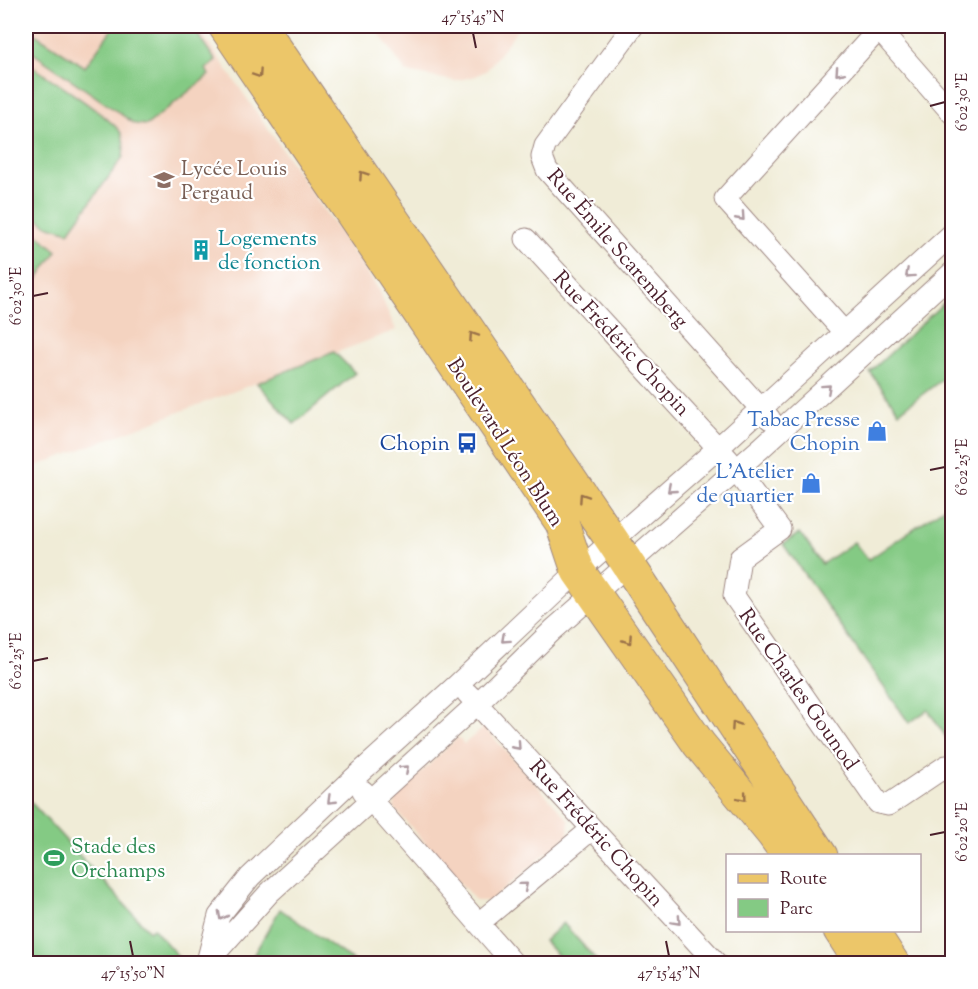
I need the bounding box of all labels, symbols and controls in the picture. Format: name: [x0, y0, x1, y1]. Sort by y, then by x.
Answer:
text: 47°15'45"N: [442, 8, 504, 29]
one-way arrow: [835, 65, 846, 76]
one-way arrow: [251, 67, 262, 78]
text: 6°02'30"E: [953, 73, 974, 131]
place label: Lycée Louis Pergaud: [181, 155, 287, 209]
street label: Rue Émile Scaremberg: [539, 163, 694, 336]
school or university icon: Lycée Louis Pergaud: [152, 168, 176, 192]
one-way arrow: [359, 171, 370, 182]
one-way arrow: [734, 210, 745, 221]
place label: Logements de fonction: [218, 225, 321, 279]
building icon: Logements de fonction: [189, 238, 213, 262]
street label: Rue Frédéric Chopin: [545, 265, 696, 424]
text: 6°02'30"E: [7, 267, 28, 325]
one-way arrow: [905, 267, 916, 278]
one-way arrow: [469, 332, 480, 343]
street label: Boulevard Léon Blum: [438, 353, 570, 533]
one-way arrow: [820, 384, 831, 395]
place label: Tabac Presse Chopin: [747, 406, 860, 460]
shop icon: Tabac Presse Chopin: [865, 419, 889, 443]
place label: Chopin: [380, 430, 450, 460]
bus stop icon: Chopin: [455, 431, 479, 455]
text: 6°02'25"E: [953, 438, 974, 496]
place label: L'Atelier de quartier: [696, 458, 794, 512]
shop icon: L'Atelier de quartier: [799, 471, 823, 495]
one-way arrow: [667, 482, 678, 493]
one-way arrow: [579, 493, 590, 504]
street label: Rue Charles Gounod: [730, 603, 865, 777]
text: 6°02'25"E: [7, 632, 28, 690]
one-way arrow: [501, 632, 511, 643]
one-way arrow: [621, 634, 632, 645]
one-way arrow: [732, 721, 743, 732]
one-way arrow: [510, 739, 521, 750]
street label: Rue Frédéric Chopin: [521, 754, 670, 915]
one-way arrow: [398, 765, 409, 776]
one-way arrow: [736, 790, 747, 801]
one-way arrow: [327, 793, 337, 804]
text: 6°02'20"E: [953, 802, 974, 862]
place label: Stade des Orchamps: [71, 833, 165, 887]
sports icon: Stade des Orchamps: [42, 846, 66, 870]
legend: [726, 854, 921, 932]
text: Route: [780, 867, 827, 893]
one-way arrow: [518, 882, 529, 893]
text: Parc: [780, 897, 813, 923]
one-way arrow: [217, 910, 229, 921]
one-way arrow: [670, 914, 681, 924]
text: 47°15'50"N: [101, 964, 165, 985]
text: 47°15'45"N: [638, 964, 700, 985]

